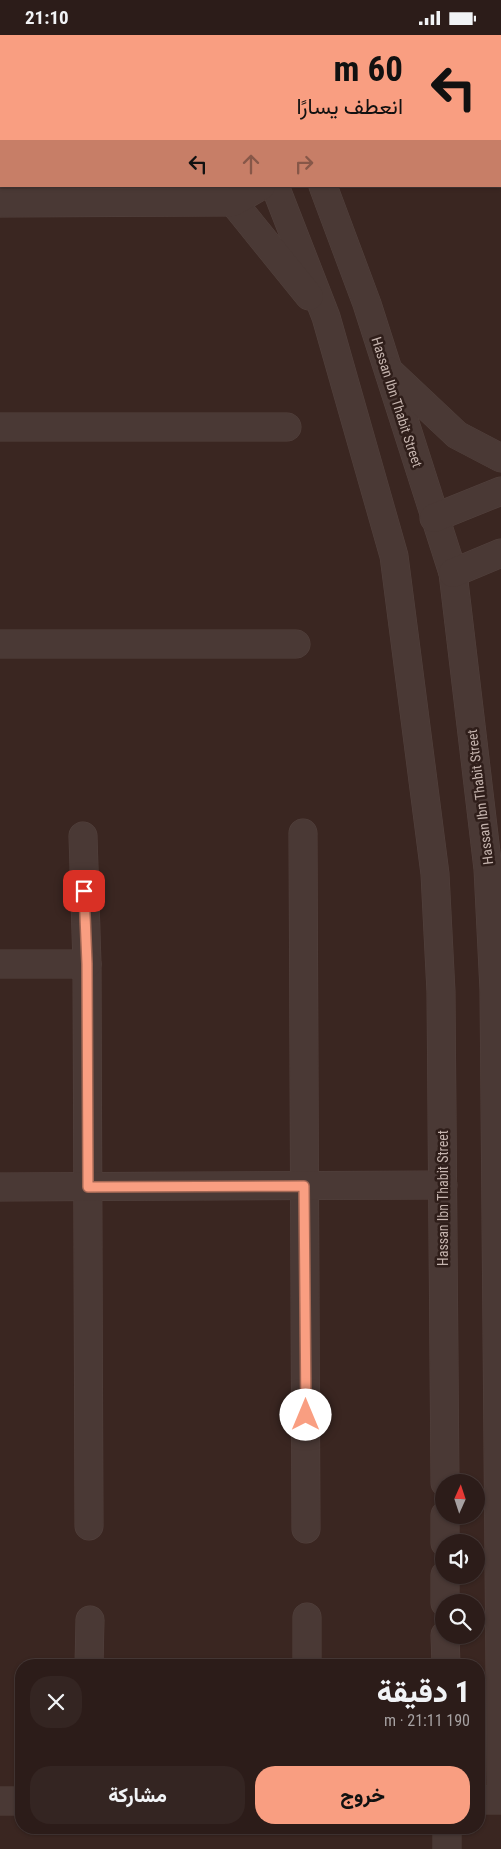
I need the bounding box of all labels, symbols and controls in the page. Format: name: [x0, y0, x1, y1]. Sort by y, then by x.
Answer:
text: 21:10: [25, 6, 69, 29]
text: 60 m: [334, 49, 403, 90]
icon: left: [421, 55, 486, 120]
text: انعطف يسارًا: [296, 94, 403, 119]
icon: left: [184, 150, 212, 178]
icon: ahead: [237, 150, 265, 178]
icon: right: [290, 150, 318, 178]
street label: Hassan Ibn Thabit Street: [368, 335, 426, 469]
street label: Hassan Ibn Thabit Street: [464, 729, 496, 865]
pin: [63, 870, 105, 912]
icon: arrive: [70, 877, 98, 905]
street label: Hassan Ibn Thabit Street: [435, 1130, 451, 1266]
position arrow: [279, 1388, 331, 1440]
north arrow: [435, 1474, 485, 1524]
map controls: [435, 1474, 485, 1644]
button: sound: [435, 1534, 485, 1584]
button: search: [435, 1594, 485, 1644]
text: 1 دقيقة: [377, 1674, 470, 1709]
button: close: [30, 1676, 82, 1728]
text: 190 m · 21:11: [384, 1711, 470, 1730]
button: مشاركة: [30, 1766, 245, 1824]
button: خروج: [255, 1766, 470, 1824]

